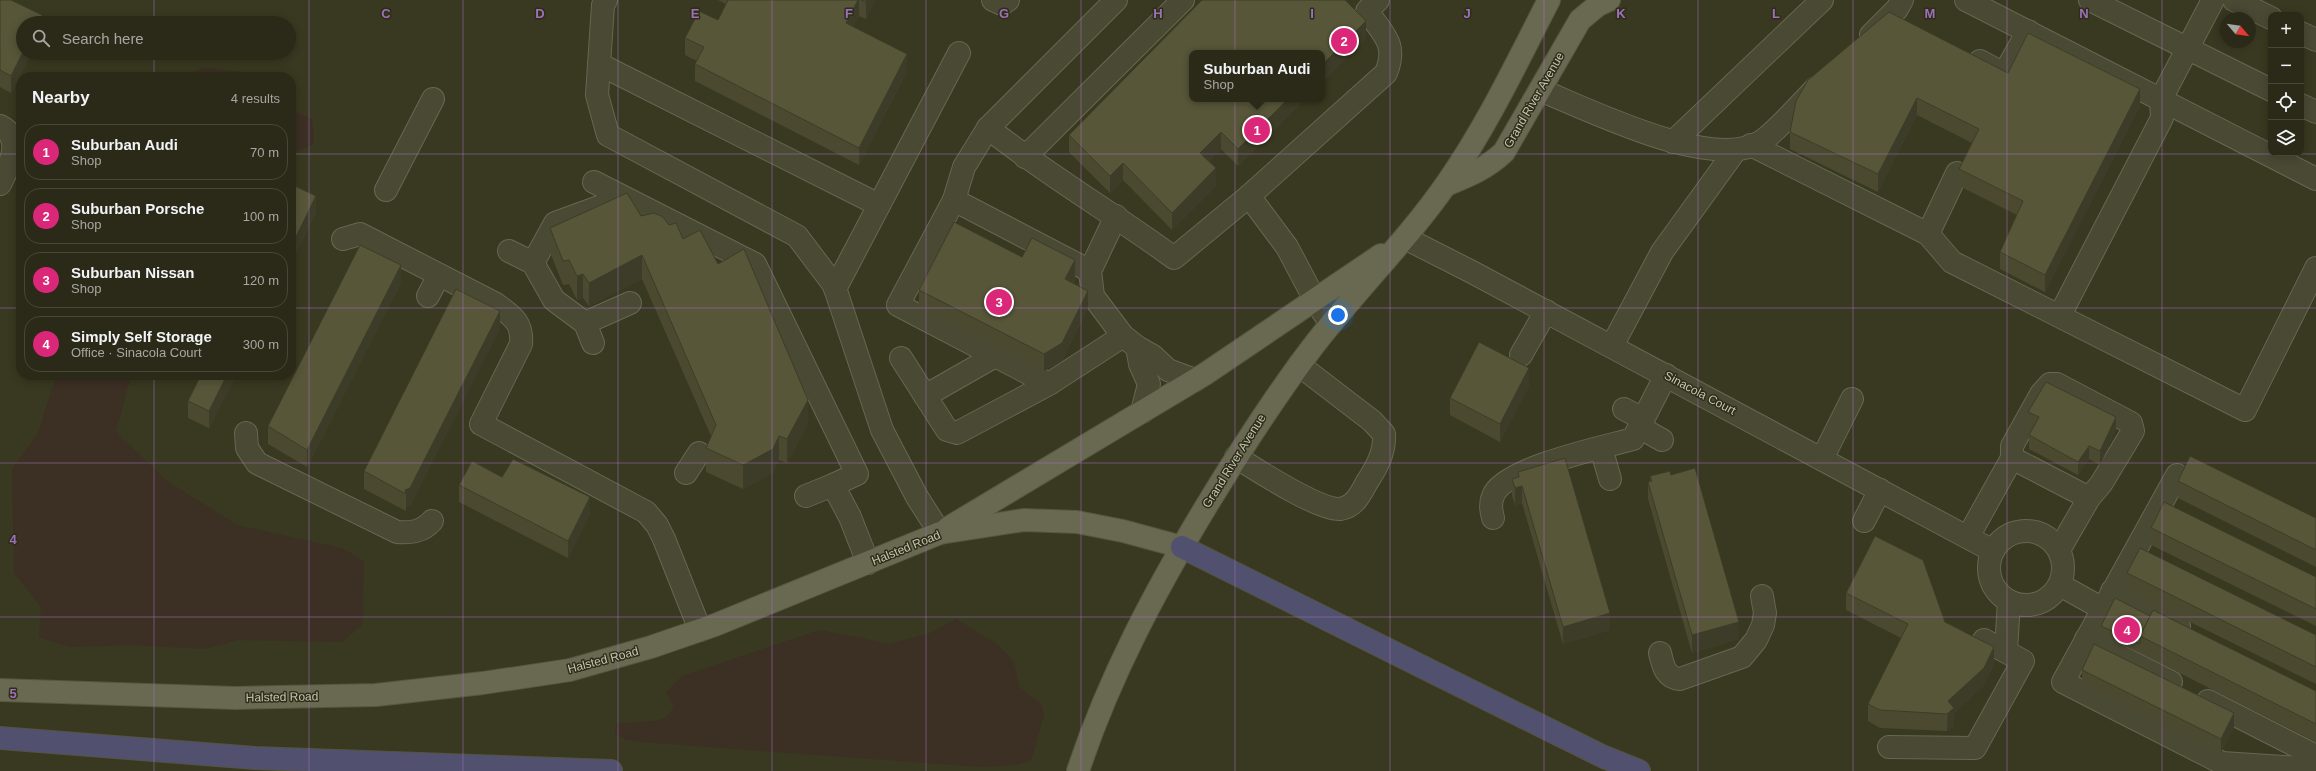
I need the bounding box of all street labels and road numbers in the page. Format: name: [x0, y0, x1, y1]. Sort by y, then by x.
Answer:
street label: Grand River Avenue: [1501, 50, 1567, 150]
street label: Sinacola Court: [1662, 368, 1739, 418]
street label: Grand River Avenue: [1199, 411, 1269, 510]
street label: Halsted Road: [870, 528, 942, 568]
street label: Halsted Road: [566, 644, 640, 676]
street label: Halsted Road: [246, 689, 318, 705]

